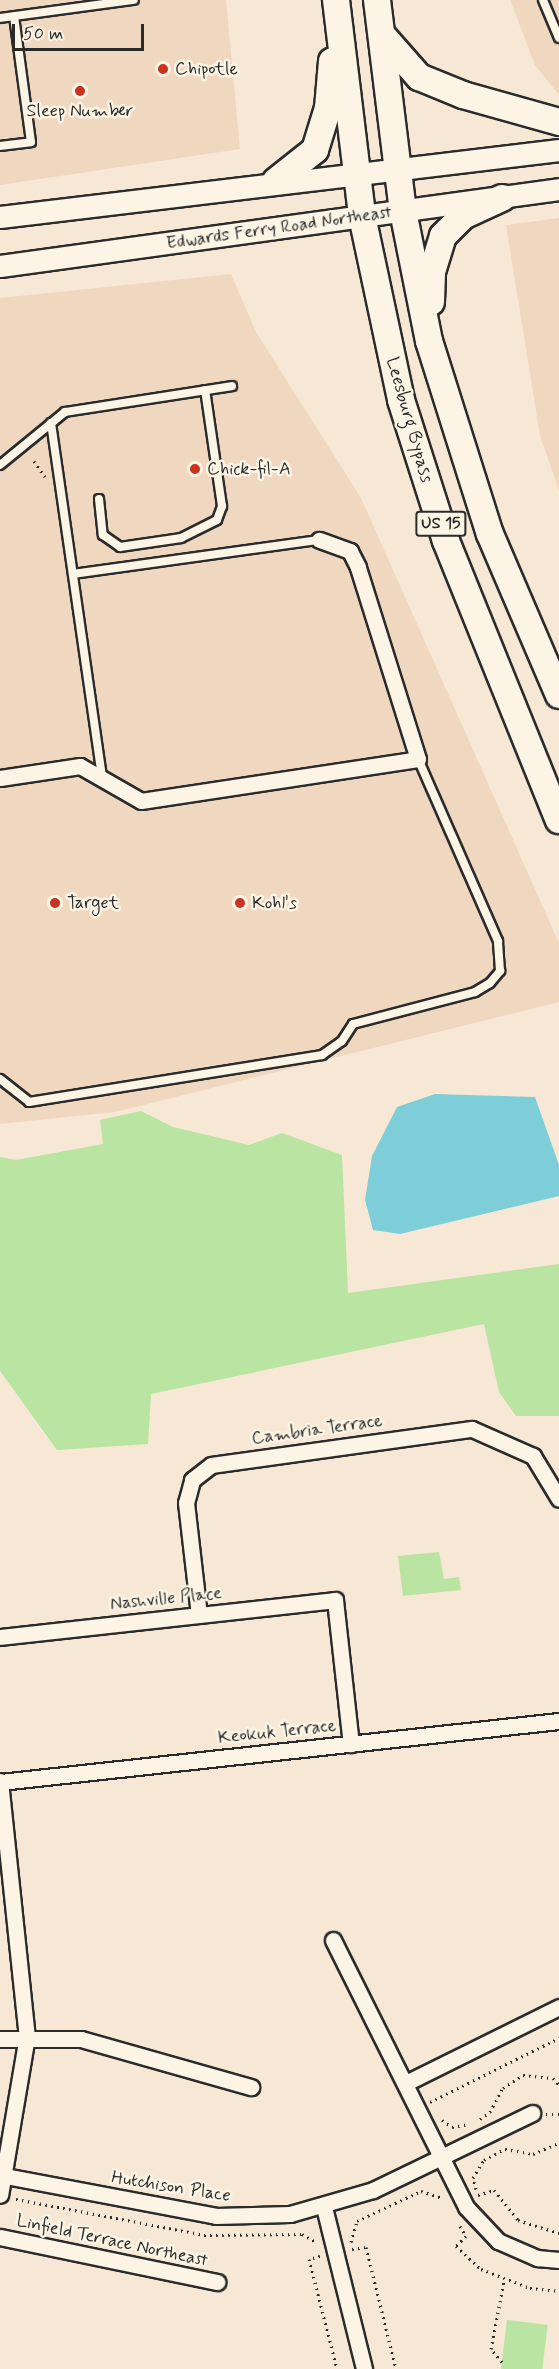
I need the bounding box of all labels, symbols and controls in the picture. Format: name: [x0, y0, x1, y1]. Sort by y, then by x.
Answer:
scale bar: [15, 12, 147, 50]
text: 50 m: [23, 22, 63, 46]
place label: Chipotle: [175, 58, 238, 80]
marker: Chipotle: [156, 62, 170, 76]
marker: Sleep Number: [73, 84, 87, 98]
place label: Sleep Number: [27, 100, 133, 122]
street label: Edwards Ferry Road Northeast: [164, 201, 394, 255]
street label: Leesburg Bypass: [381, 354, 437, 486]
place label: Chick-fil-A: [207, 458, 291, 480]
marker: Chick-fil-A: [188, 462, 202, 476]
road number: US 15: [414, 511, 468, 537]
place label: Target: [67, 892, 119, 914]
place label: Kohl's: [252, 892, 297, 914]
marker: Target: [48, 896, 62, 910]
marker: Kohl's: [233, 896, 247, 910]
street label: Cambria Terrace: [250, 1410, 384, 1450]
street label: Nashville Place: [110, 1583, 222, 1615]
street label: Keokuk Terrace: [217, 1715, 337, 1749]
street label: Hutchison Place: [111, 2167, 231, 2207]
street label: Linfield Terrace Northeast: [15, 2210, 209, 2272]

